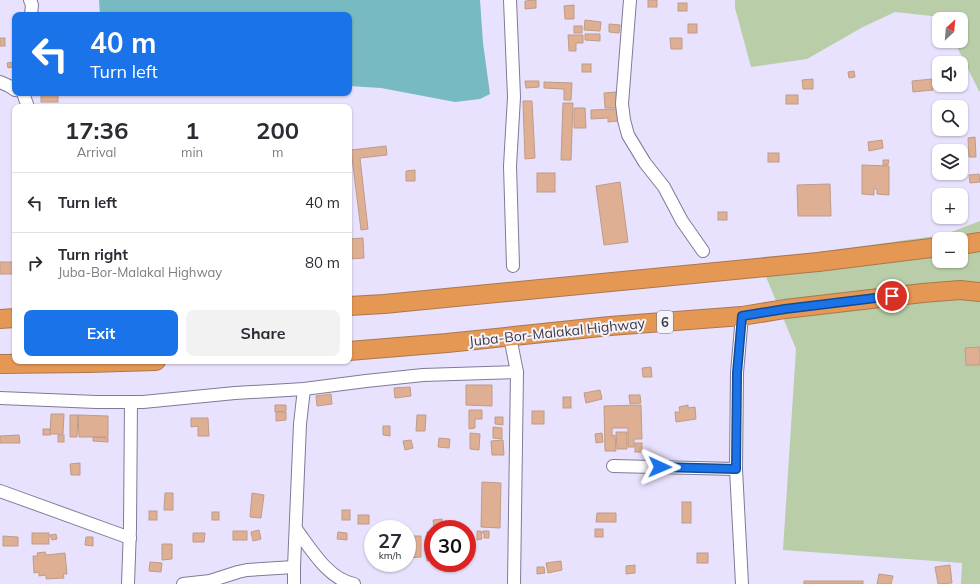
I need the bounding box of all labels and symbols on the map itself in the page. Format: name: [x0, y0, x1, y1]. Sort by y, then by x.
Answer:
north arrow: [932, 12, 968, 48]
pin: [875, 279, 909, 313]
road number: 6: [657, 311, 673, 333]
street label: Juba-Bor-Malakal Highway: [468, 314, 646, 350]
position arrow: [639, 446, 681, 488]
speed limit sign: 30: [424, 520, 476, 572]

